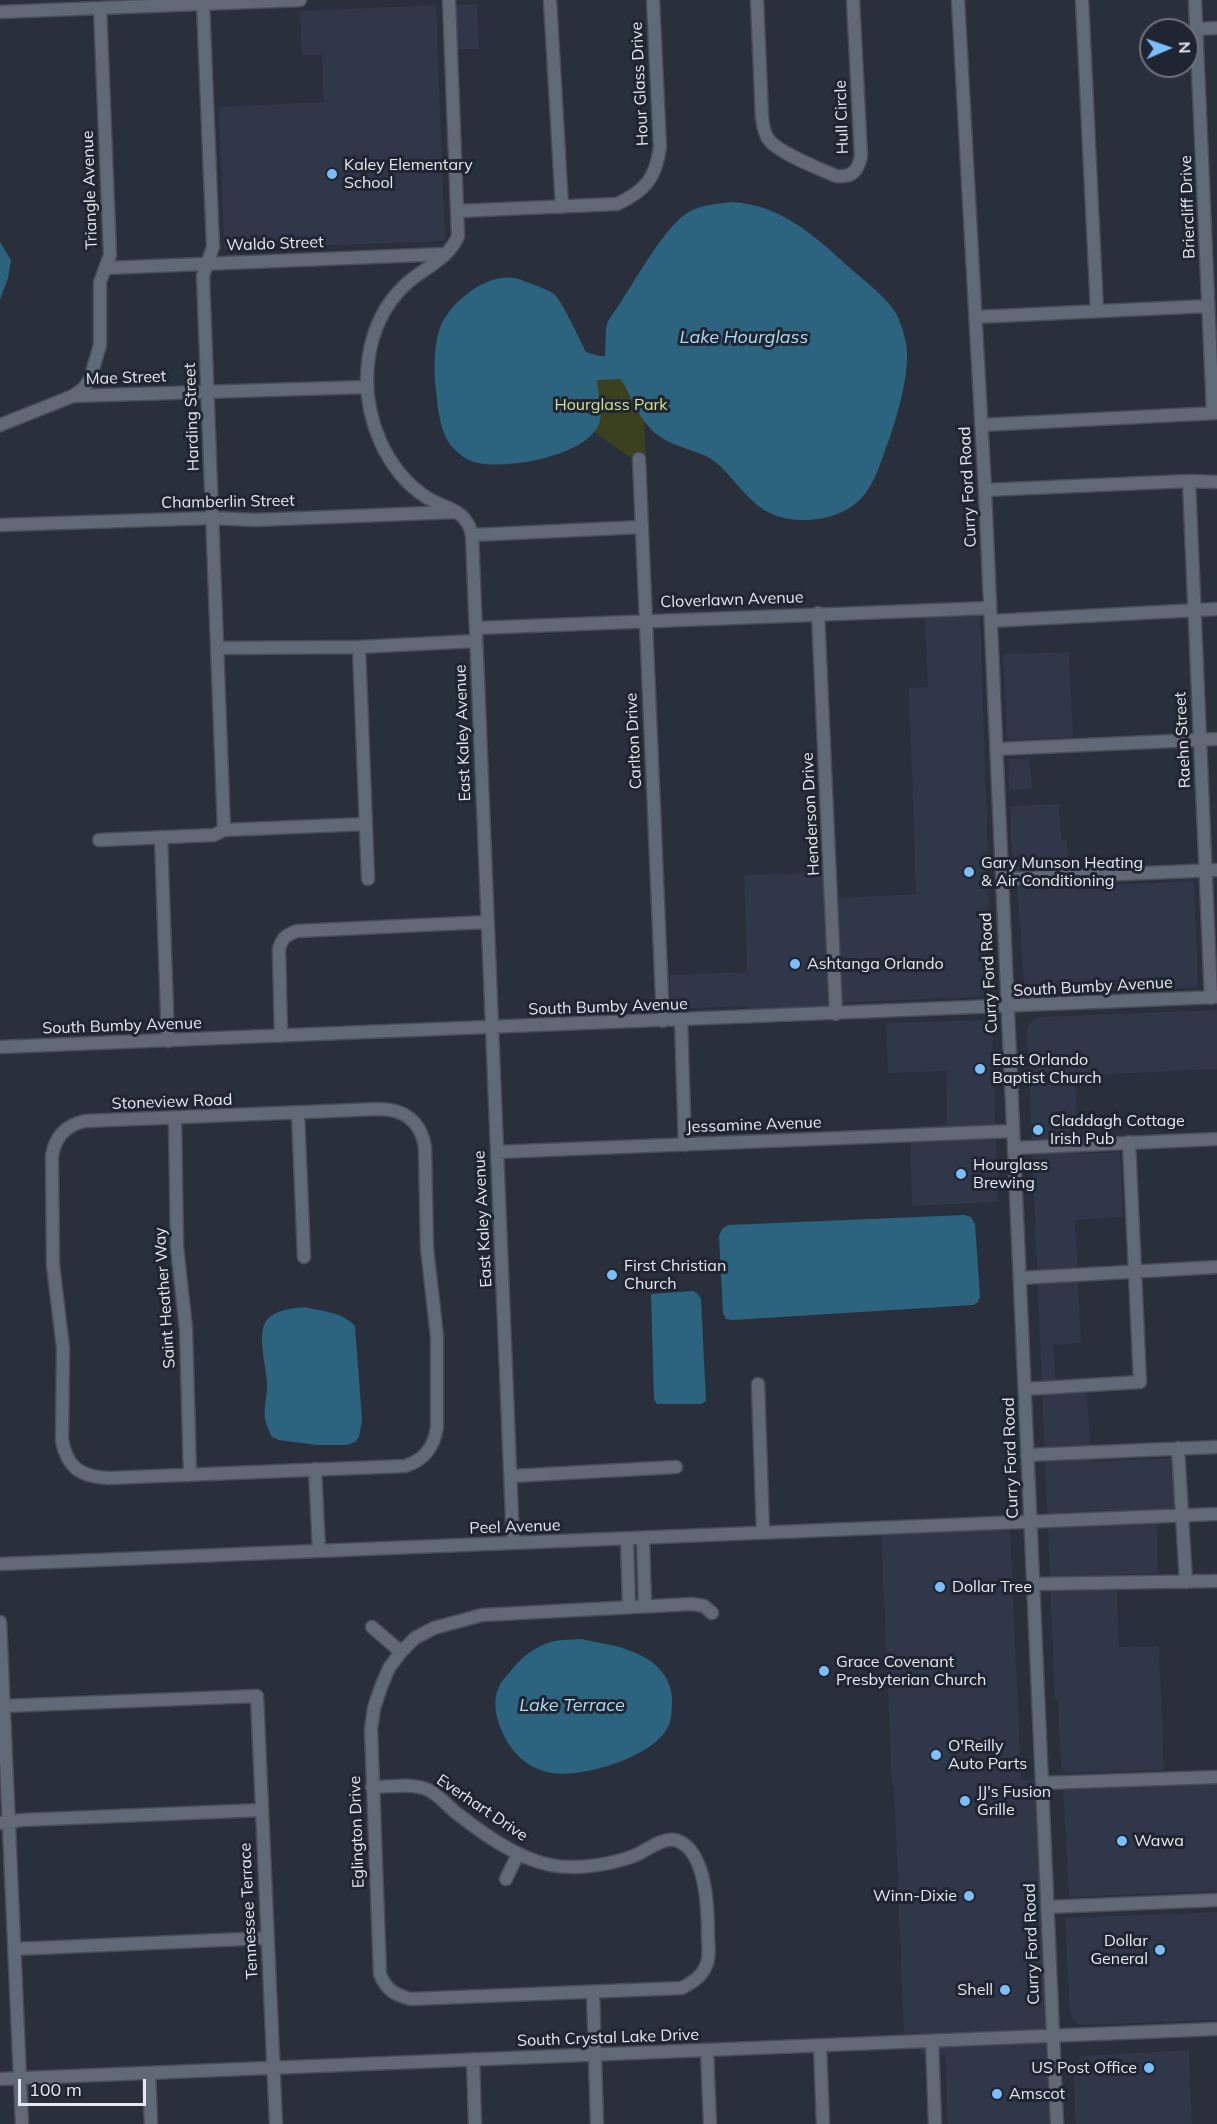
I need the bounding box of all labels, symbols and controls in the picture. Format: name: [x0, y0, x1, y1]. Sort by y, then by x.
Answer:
north arrow: [1139, 18, 1199, 78]
street label: Hour Glass Drive: [627, 21, 653, 147]
text: N: [1175, 41, 1195, 54]
street label: Hull Circle: [831, 80, 853, 154]
street label: Triangle Avenue: [78, 130, 102, 250]
place label: Kaley Elementary School: [344, 155, 473, 193]
street label: Briercliff Drive: [1177, 155, 1199, 259]
marker: Kaley Elementary School: [325, 167, 339, 181]
street label: Waldo Street: [226, 233, 324, 255]
water label: Lake Hourglass: [680, 327, 808, 349]
street label: Harding Street: [181, 362, 203, 472]
street label: Mae Street: [85, 367, 167, 389]
park label: Hourglass Park: [554, 395, 668, 415]
street label: Curry Ford Road: [955, 426, 981, 548]
street label: Chamberlin Street: [161, 491, 295, 513]
street label: Cloverlawn Avenue: [660, 588, 804, 612]
street label: East Kaley Avenue: [451, 664, 475, 802]
street label: Raehn Street: [1171, 691, 1195, 789]
street label: Carlton Drive: [622, 692, 646, 790]
street label: Henderson Drive: [798, 752, 824, 876]
place label: Gary Munson Heating & Air Conditioning: [981, 853, 1143, 891]
marker: Gary Munson Heating & Air Conditioning: [962, 865, 976, 879]
street label: Curry Ford Road: [976, 912, 1002, 1034]
place label: Ashtanga Orlando: [807, 954, 944, 974]
marker: Ashtanga Orlando: [788, 957, 802, 971]
street label: South Bumby Avenue: [1013, 973, 1173, 1001]
street label: South Bumby Avenue: [528, 995, 688, 1019]
street label: South Bumby Avenue: [42, 1014, 202, 1038]
place label: East Orlando Baptist Church: [992, 1050, 1102, 1088]
marker: East Orlando Baptist Church: [973, 1062, 987, 1076]
street label: Stoneview Road: [111, 1090, 233, 1114]
place label: Claddagh Cottage Irish Pub: [1050, 1111, 1185, 1149]
street label: Jessamine Avenue: [686, 1113, 822, 1137]
marker: Claddagh Cottage Irish Pub: [1031, 1123, 1045, 1137]
street label: East Kaley Avenue: [470, 1150, 496, 1288]
place label: Hourglass Brewing: [973, 1155, 1048, 1193]
marker: Hourglass Brewing: [954, 1167, 968, 1181]
street label: Saint Heather Way: [150, 1227, 180, 1369]
place label: First Christian Church: [624, 1256, 726, 1294]
marker: First Christian Church: [605, 1268, 619, 1282]
street label: Curry Ford Road: [999, 1397, 1023, 1519]
street label: Peel Avenue: [469, 1516, 561, 1538]
place label: Dollar Tree: [952, 1577, 1032, 1597]
marker: Dollar Tree: [933, 1580, 947, 1594]
place label: Grace Covenant Presbyterian Church: [836, 1652, 986, 1690]
marker: Grace Covenant Presbyterian Church: [817, 1664, 831, 1678]
water label: Lake Terrace: [519, 1695, 625, 1717]
place label: O'Reilly Auto Parts: [948, 1736, 1027, 1774]
marker: O'Reilly Auto Parts: [929, 1748, 943, 1762]
street label: Everhart Drive: [433, 1770, 531, 1846]
street label: Eglington Drive: [345, 1775, 369, 1889]
place label: JJ's Fusion Grille: [977, 1782, 1051, 1820]
marker: JJ's Fusion Grille: [958, 1794, 972, 1808]
place label: Wawa: [1134, 1831, 1184, 1851]
marker: Wawa: [1115, 1834, 1129, 1848]
street label: Tennessee Terrace: [236, 1842, 262, 1980]
street label: Curry Ford Road: [1020, 1883, 1044, 2005]
place label: Winn-Dixie: [873, 1886, 957, 1906]
marker: Winn-Dixie: [962, 1889, 976, 1903]
place label: Dollar General: [1090, 1931, 1148, 1969]
marker: Dollar General: [1153, 1943, 1167, 1957]
place label: Shell: [957, 1980, 993, 2000]
marker: Shell: [998, 1983, 1012, 1997]
street label: South Crystal Lake Drive: [517, 2025, 699, 2051]
place label: US Post Office: [1031, 2058, 1137, 2078]
marker: US Post Office: [1142, 2061, 1156, 2075]
scale bar: [21, 2067, 148, 2105]
text: 100 m: [29, 2078, 82, 2101]
place label: Amscot: [1009, 2084, 1065, 2104]
marker: Amscot: [990, 2087, 1004, 2101]

